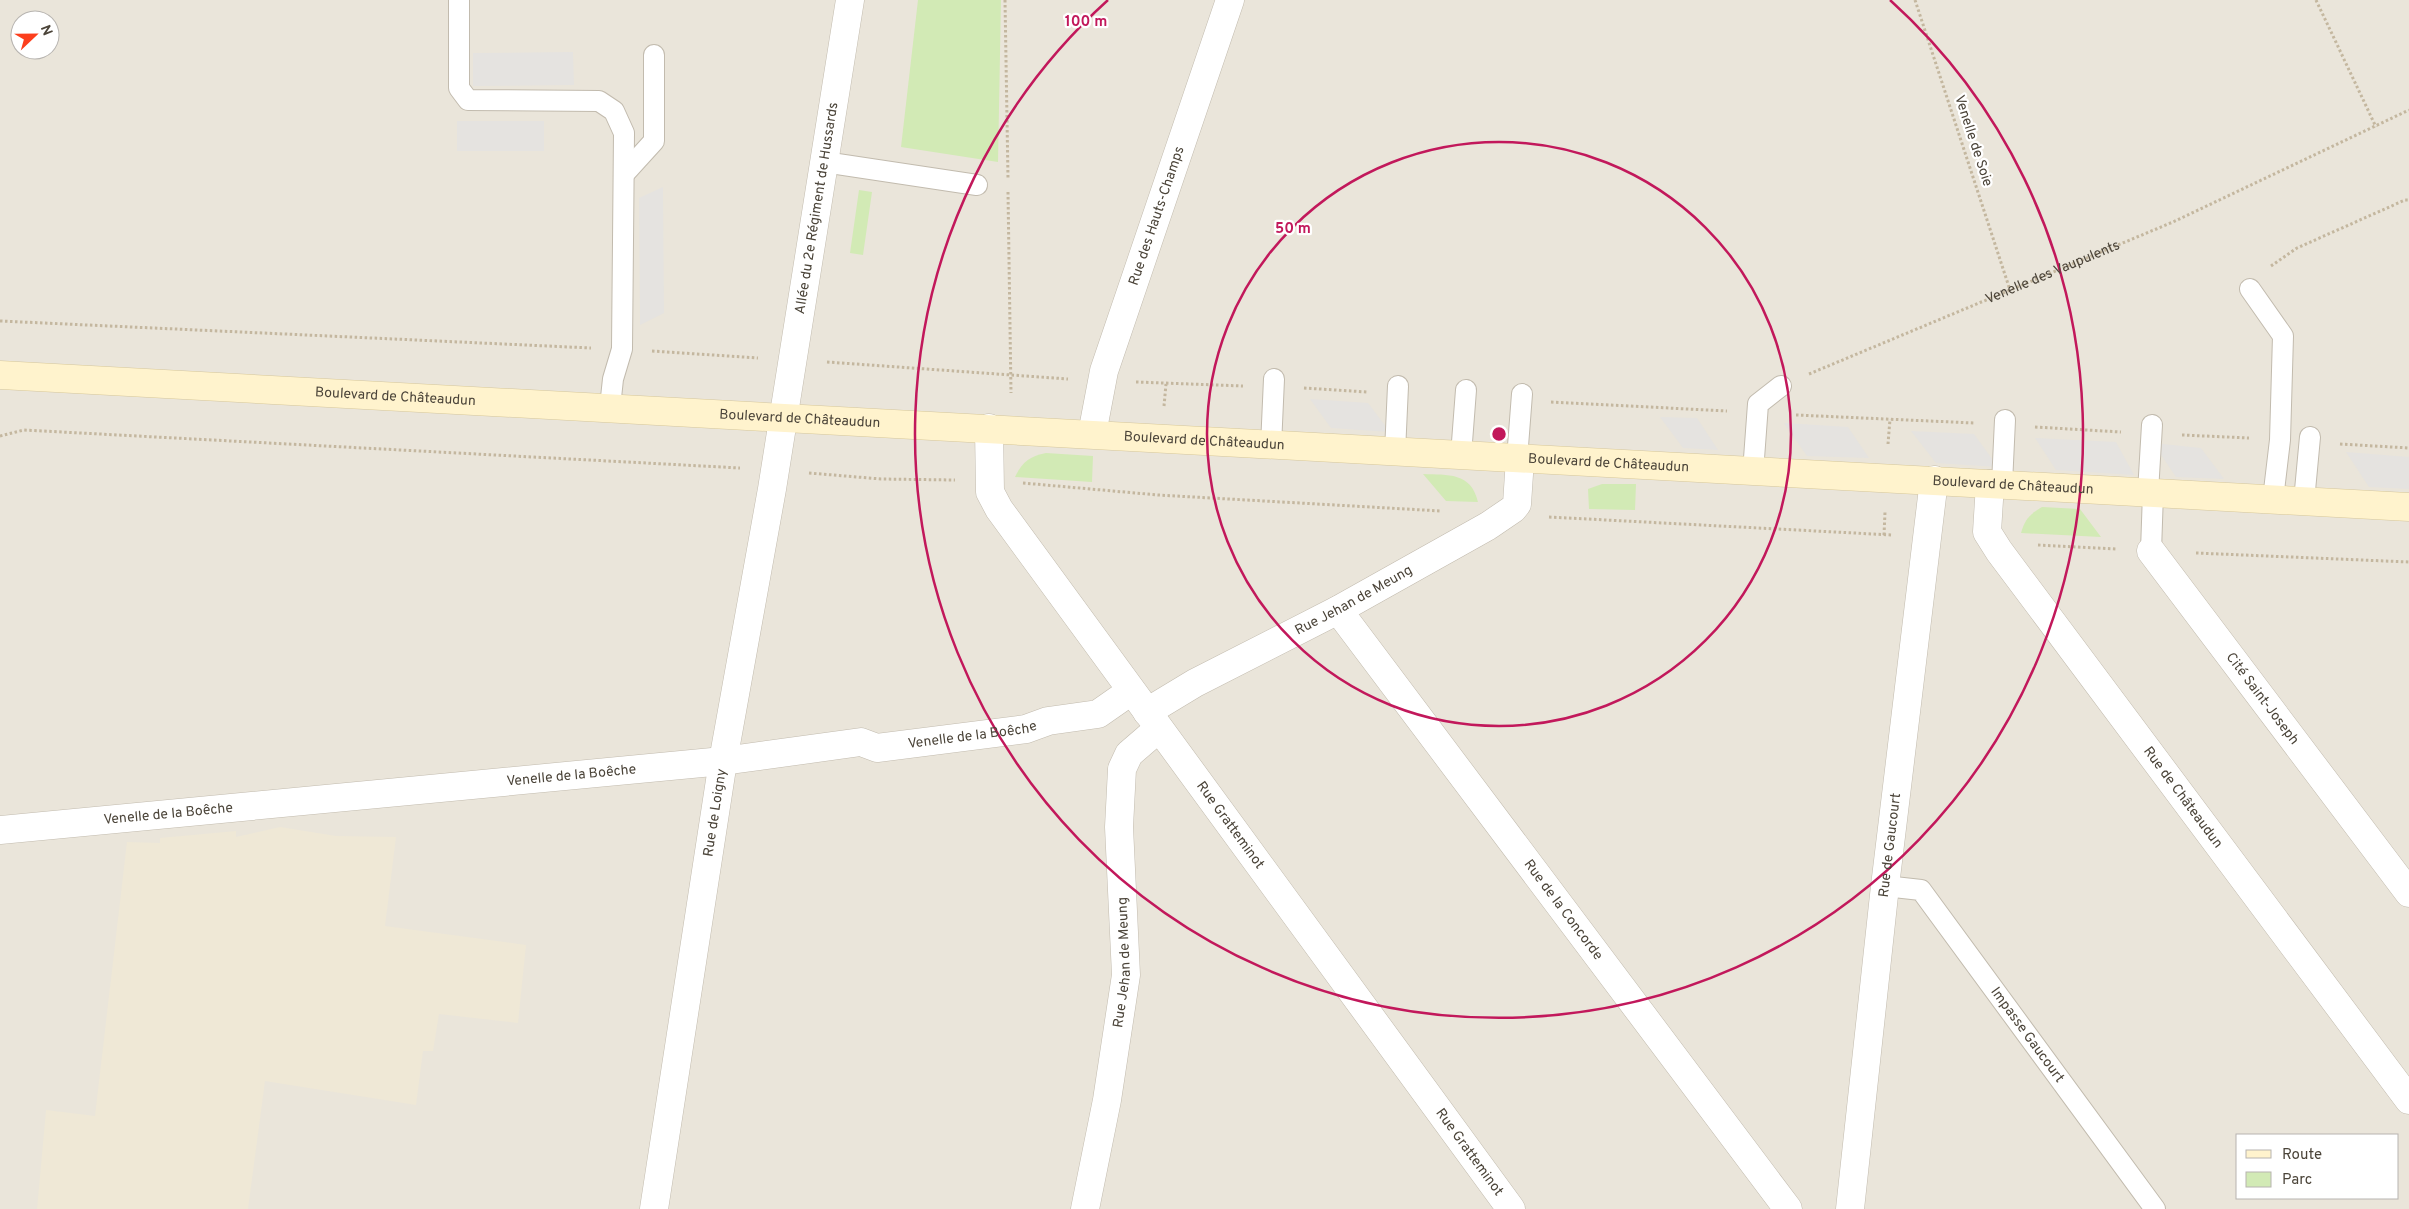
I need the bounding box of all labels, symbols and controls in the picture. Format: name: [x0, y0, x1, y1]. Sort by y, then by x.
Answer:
north arrow: [10, 10, 60, 60]
text: 100 m: [1065, 13, 1107, 32]
text: N: [36, 23, 55, 39]
street label: Venelle de Soie: [1950, 93, 1996, 189]
street label: Allée du 2e Régiment de Hussards: [792, 101, 842, 315]
street label: Rue des Hauts-Champs: [1125, 144, 1188, 288]
text: 50 m: [1275, 220, 1311, 239]
street label: Venelle des Vaupulents: [1983, 237, 2122, 308]
street label: Boulevard de Châteaudun: [314, 384, 476, 410]
street label: Boulevard de Châteaudun: [719, 406, 881, 432]
centre of rings: [1490, 425, 1508, 443]
street label: Boulevard de Châteaudun: [1123, 428, 1285, 454]
street label: Boulevard de Châteaudun: [1528, 450, 1690, 476]
street label: Boulevard de Châteaudun: [1932, 472, 2094, 498]
street label: Rue Jehan de Meung: [1292, 562, 1415, 639]
street label: Cité Saint-Joseph: [2222, 649, 2303, 748]
street label: Venelle de la Boêche: [907, 717, 1039, 752]
street label: Rue de Châteaudun: [2140, 743, 2226, 851]
street label: Venelle de la Boêche: [506, 761, 637, 790]
street label: Rue de Loigny: [700, 767, 730, 858]
street label: Rue Gratteminot: [1193, 778, 1268, 872]
street label: Rue de Gaucourt: [1875, 792, 1905, 898]
street label: Venelle de la Boêche: [103, 799, 234, 829]
street label: Rue de la Concorde: [1520, 856, 1606, 963]
street label: Rue Jehan de Meung: [1110, 897, 1135, 1029]
street label: Impasse Gaucourt: [1987, 984, 2068, 1086]
street label: Rue Gratteminot: [1432, 1105, 1507, 1199]
legend: [2236, 1134, 2399, 1199]
text: Route: [2282, 1146, 2322, 1165]
text: Parc: [2282, 1171, 2312, 1190]

